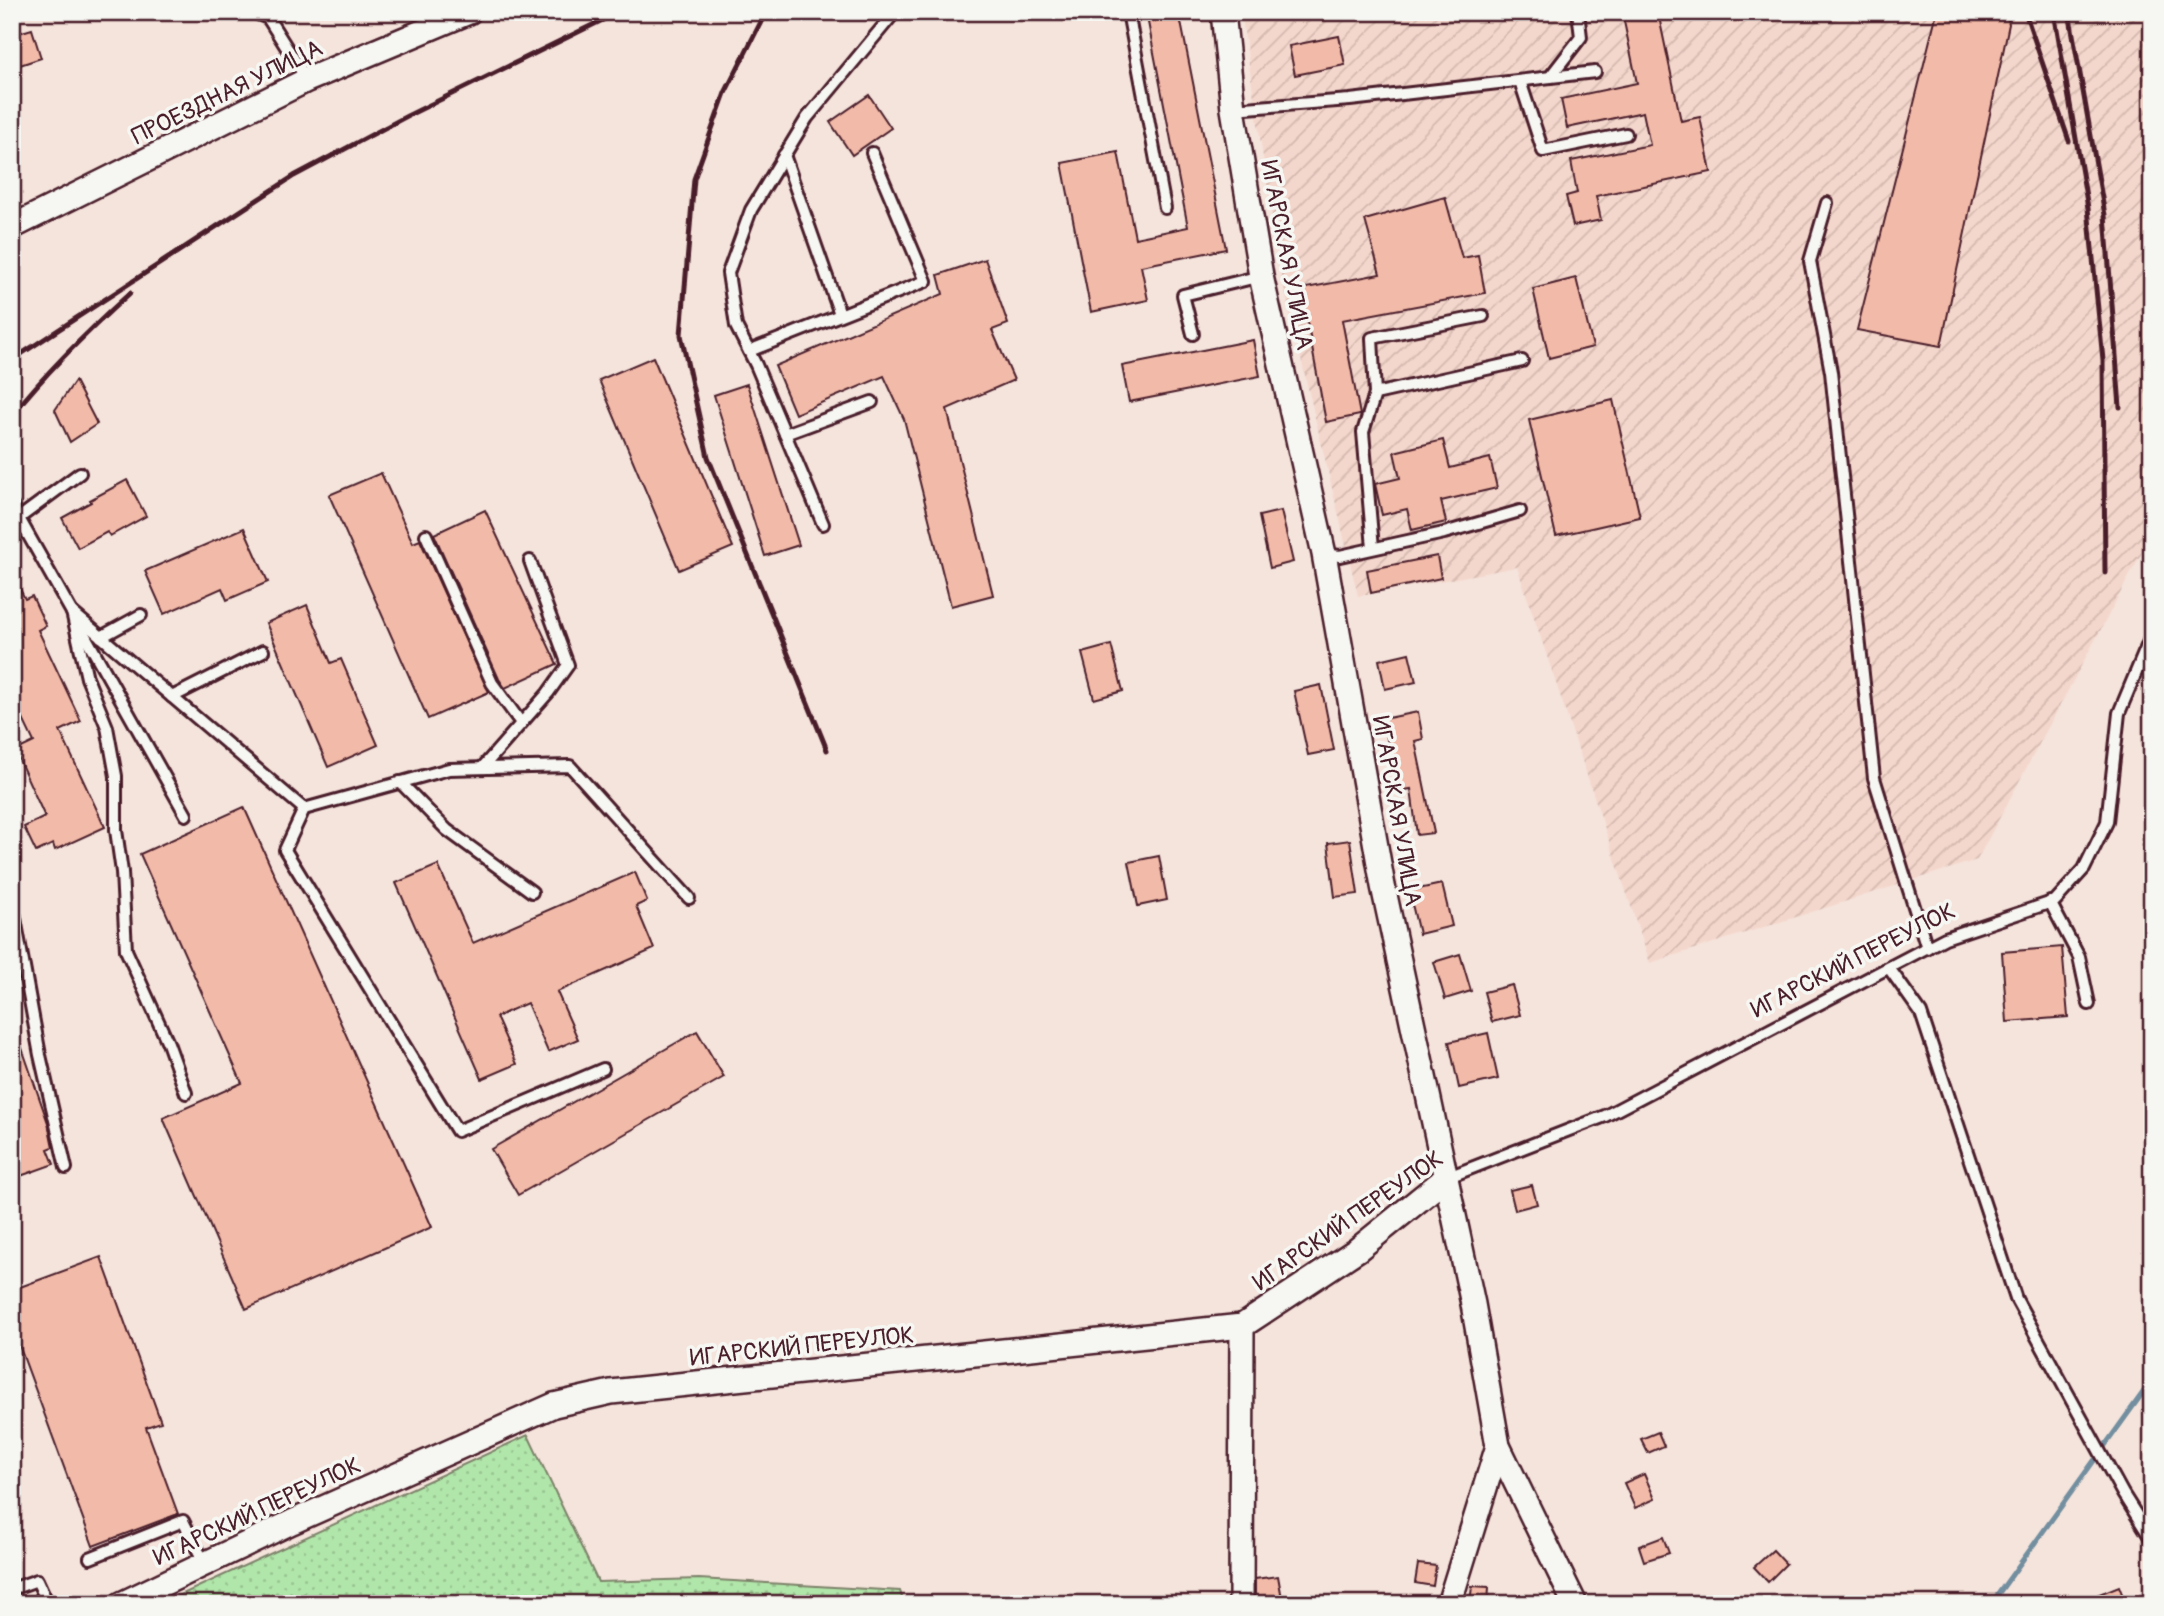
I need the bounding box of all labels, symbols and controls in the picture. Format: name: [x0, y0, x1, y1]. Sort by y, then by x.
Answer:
street label: ПРОЕЗДНАЯ УЛИЦА: [127, 34, 327, 151]
street label: ИГАРСКАЯ УЛИЦА: [1254, 158, 1319, 352]
street label: ИГАРСКАЯ УЛИЦА: [1366, 714, 1428, 908]
street label: ИГАРСКИЙ ПЕРЕУЛОК: [1746, 896, 1960, 1024]
street label: ИГАРСКИЙ ПЕРЕУЛОК: [1248, 1144, 1449, 1297]
street label: ИГАРСКИЙ ПЕРЕУЛОК: [689, 1320, 916, 1373]
street label: ИГАРСКИЙ ПЕРЕУЛОК: [149, 1451, 365, 1572]

